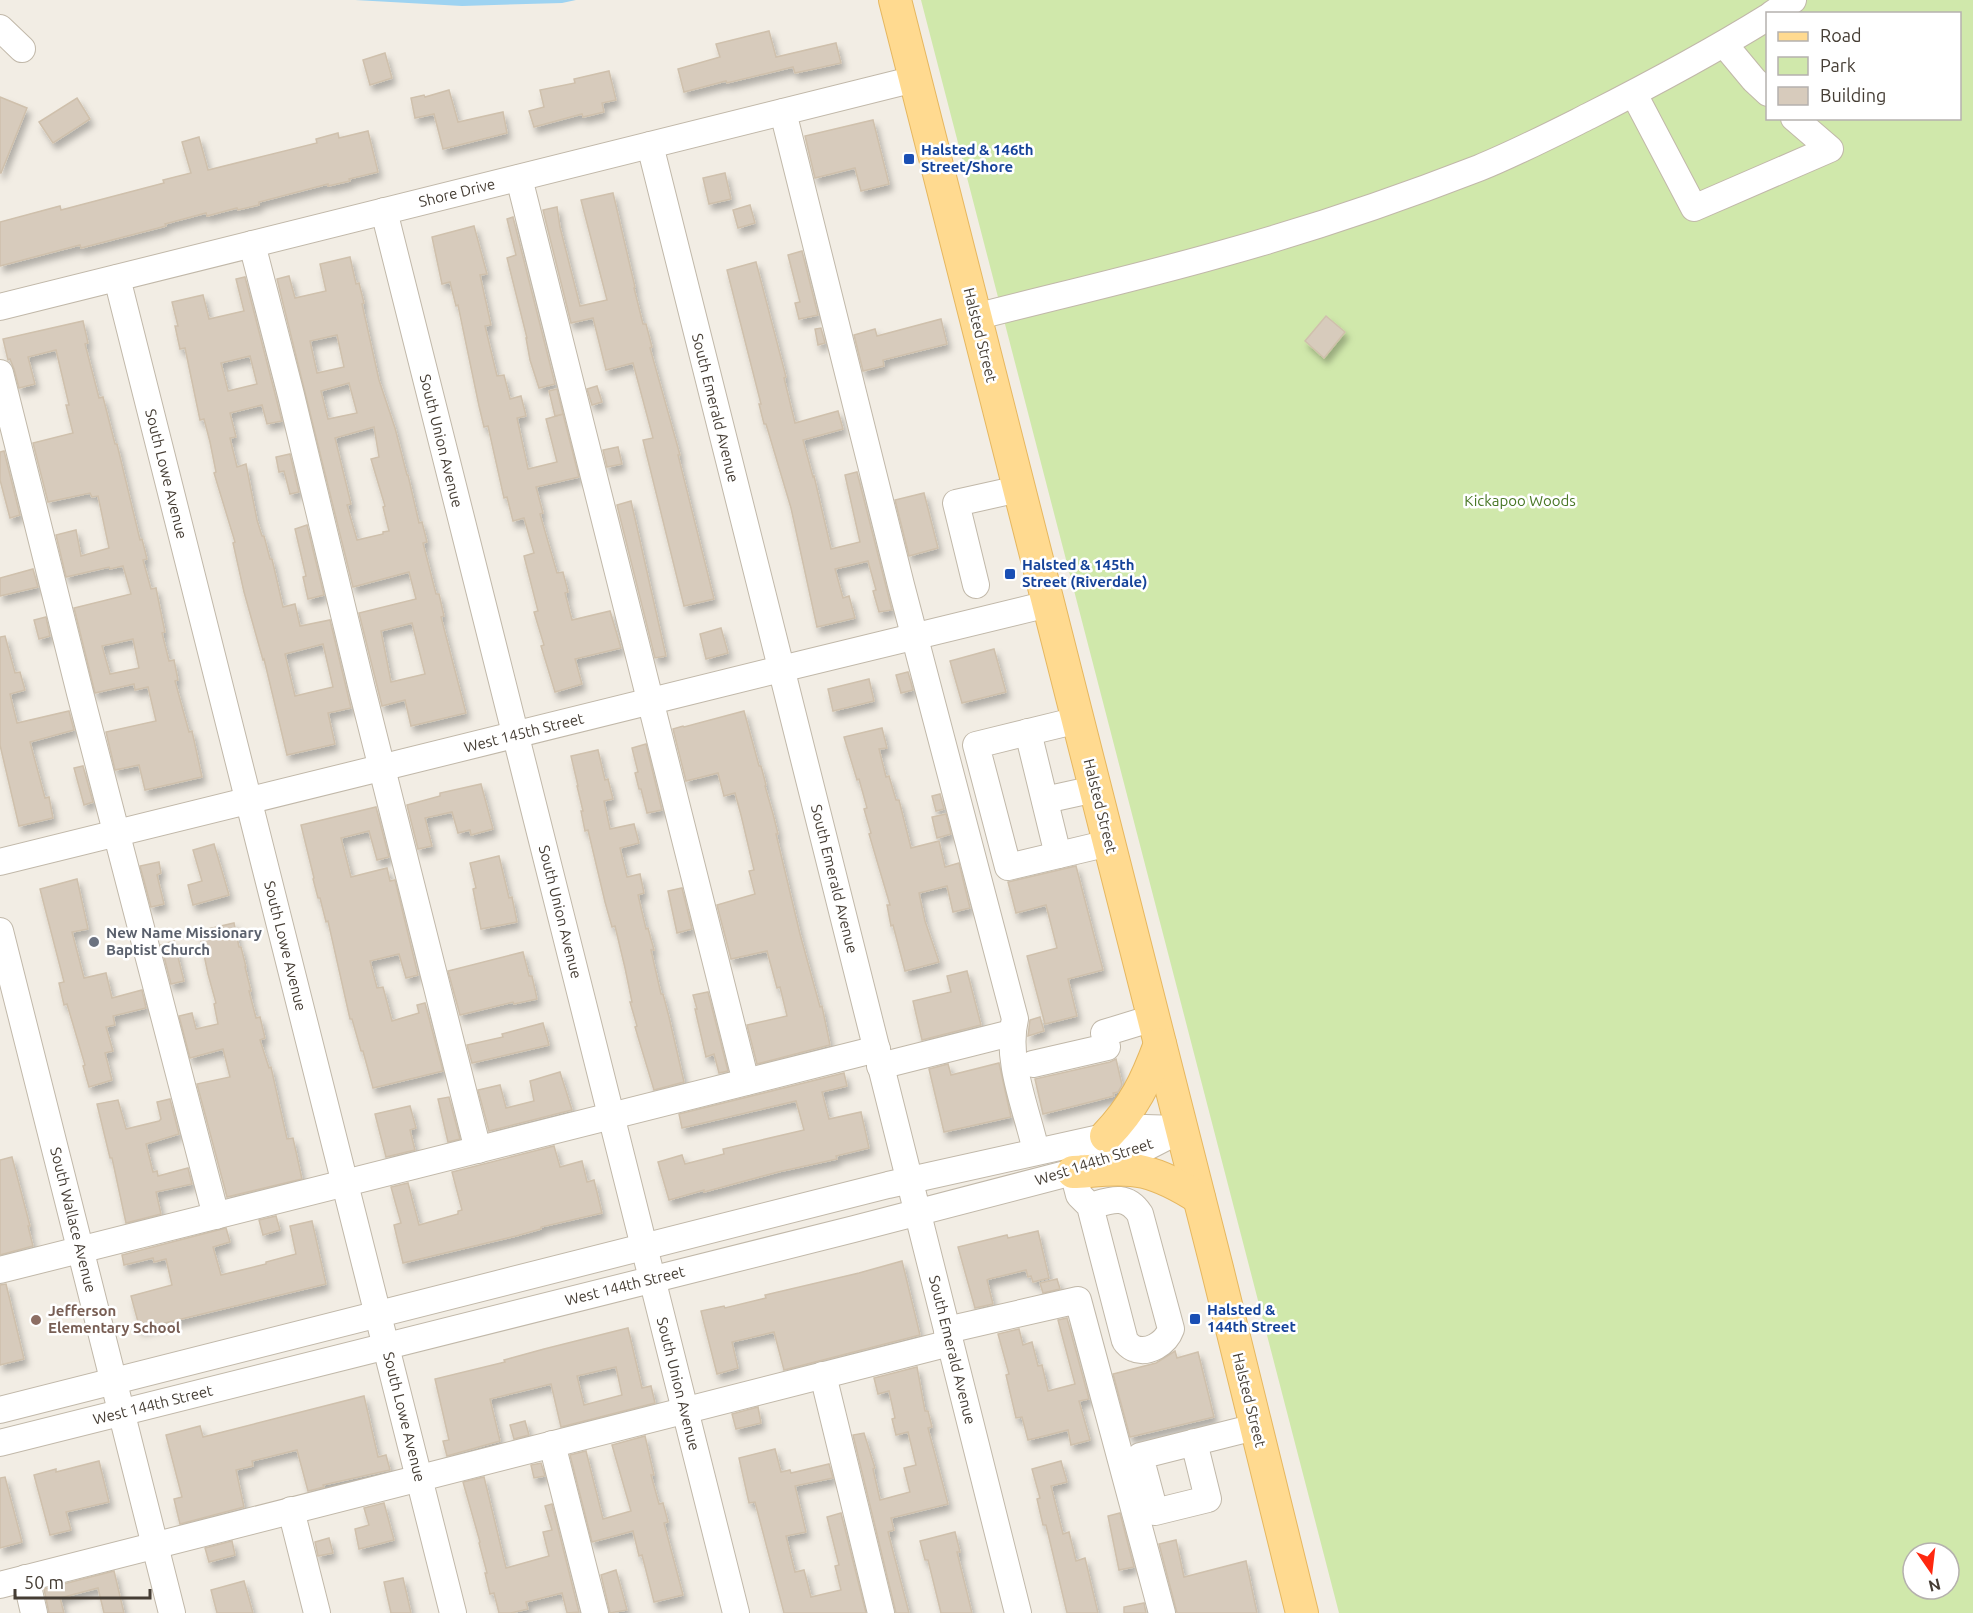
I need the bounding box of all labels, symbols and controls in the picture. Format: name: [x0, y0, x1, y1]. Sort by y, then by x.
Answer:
legend: [1766, 12, 1961, 120]
text: Road: [1820, 25, 1862, 45]
text: Park: [1820, 55, 1856, 75]
text: Building: [1820, 85, 1886, 105]
place label: Halsted & 146th Street/Shore: [921, 141, 1034, 175]
marker: Halsted & 146th Street/Shore: [902, 152, 916, 166]
street label: Shore Drive: [417, 175, 497, 210]
street label: Halsted Street: [961, 286, 1000, 384]
street label: South Emerald Avenue: [689, 332, 742, 484]
street label: South Union Avenue: [417, 372, 466, 509]
street label: South Lowe Avenue: [142, 407, 191, 541]
park label: Kickapoo Woods: [1464, 492, 1576, 509]
place label: Halsted & 145th Street (Riverdale): [1022, 556, 1147, 590]
marker: Halsted & 145th Street (Riverdale): [1003, 567, 1017, 581]
street label: West 145th Street: [462, 709, 586, 756]
street label: Halsted Street: [1081, 757, 1120, 855]
street label: South Emerald Avenue: [808, 803, 861, 955]
street label: South Union Avenue: [536, 843, 585, 980]
street label: South Lowe Avenue: [261, 879, 310, 1013]
place label: New Name Missionary Baptist Church: [106, 924, 262, 958]
marker: New Name Missionary Baptist Church: [87, 935, 101, 949]
street label: West 144th Street: [1033, 1134, 1155, 1189]
street label: South Wallace Avenue: [47, 1145, 100, 1294]
street label: West 144th Street: [563, 1262, 687, 1309]
street label: South Emerald Avenue: [926, 1274, 979, 1426]
place label: Halsted & 144th Street: [1207, 1301, 1296, 1335]
place label: Jefferson Elementary School: [48, 1302, 181, 1336]
marker: Halsted & 144th Street: [1188, 1312, 1202, 1326]
marker: Jefferson Elementary School: [29, 1313, 43, 1327]
street label: South Union Avenue: [654, 1315, 703, 1452]
street label: South Lowe Avenue: [380, 1350, 429, 1484]
street label: Halsted Street: [1230, 1351, 1269, 1449]
street label: West 144th Street: [91, 1381, 215, 1428]
north arrow: [1901, 1541, 1961, 1601]
scale bar: [15, 1562, 150, 1600]
text: 50 m: [24, 1572, 64, 1592]
text: N: [1927, 1575, 1943, 1596]

